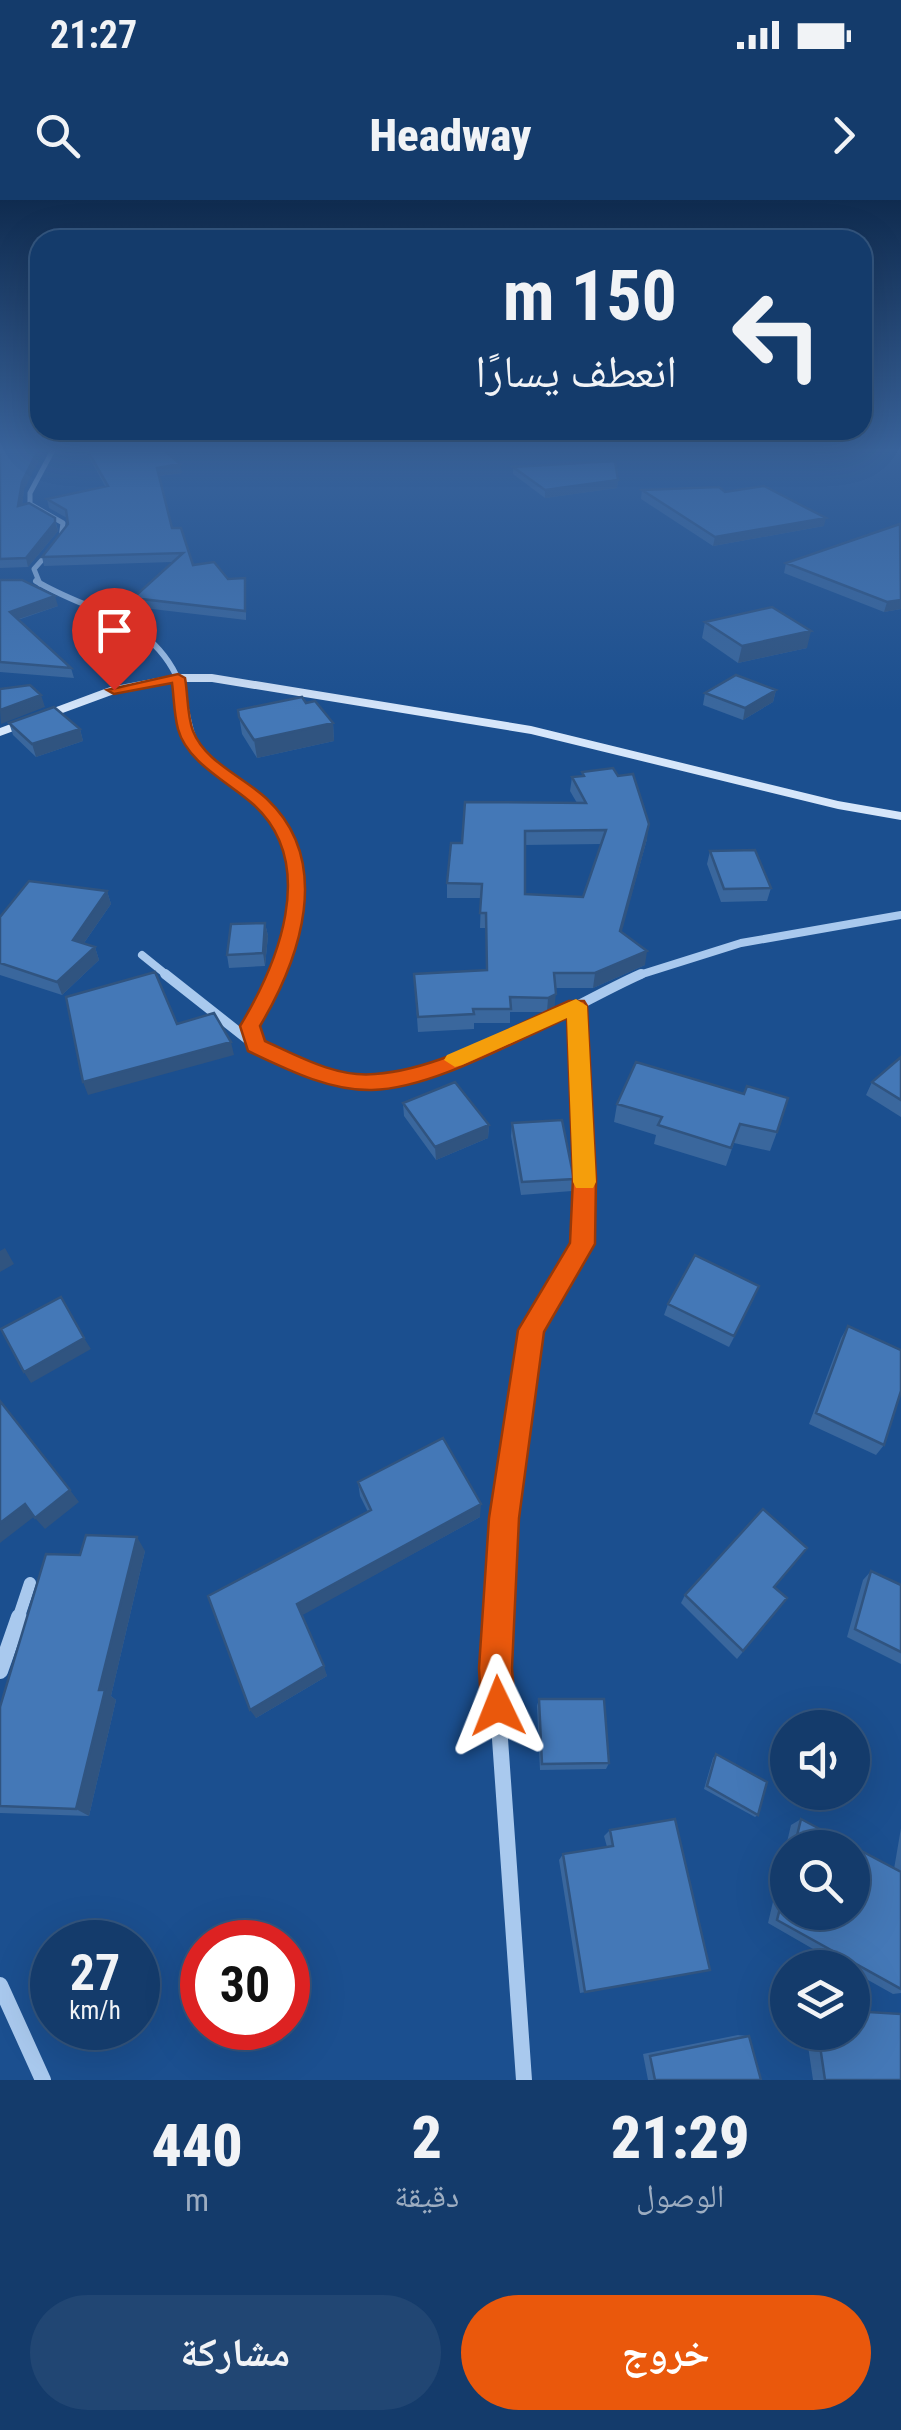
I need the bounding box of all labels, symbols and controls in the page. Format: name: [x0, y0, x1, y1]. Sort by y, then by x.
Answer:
text: 21:27: [50, 13, 137, 57]
icon: search: [30, 108, 85, 163]
icon: forward: [816, 108, 871, 163]
text: Headway: [369, 109, 532, 162]
text: 150 m: [503, 255, 677, 337]
icon: left: [712, 270, 842, 400]
text: انعطف يسارًا: [475, 345, 677, 398]
pin: [72, 588, 157, 691]
icon: arrive: [87, 603, 142, 658]
position arrow: [446, 1654, 550, 1758]
map controls: [770, 1710, 870, 2050]
button: sound: [770, 1710, 870, 1810]
button: search: [770, 1830, 870, 1930]
speed limit sign: 30: [180, 1920, 310, 2050]
text: 27: [70, 1944, 120, 2002]
button: layers: [770, 1950, 870, 2050]
text: km/h: [69, 1996, 121, 2025]
text: 2: [412, 2102, 442, 2173]
text: 21:29: [611, 2102, 750, 2173]
text: 440: [151, 2110, 243, 2181]
text: دقيقة: [394, 2177, 459, 2215]
text: الوصول: [636, 2177, 724, 2215]
text: m: [185, 2181, 209, 2219]
button: مشاركة: [30, 2295, 441, 2410]
button: خروج: [461, 2295, 871, 2410]

